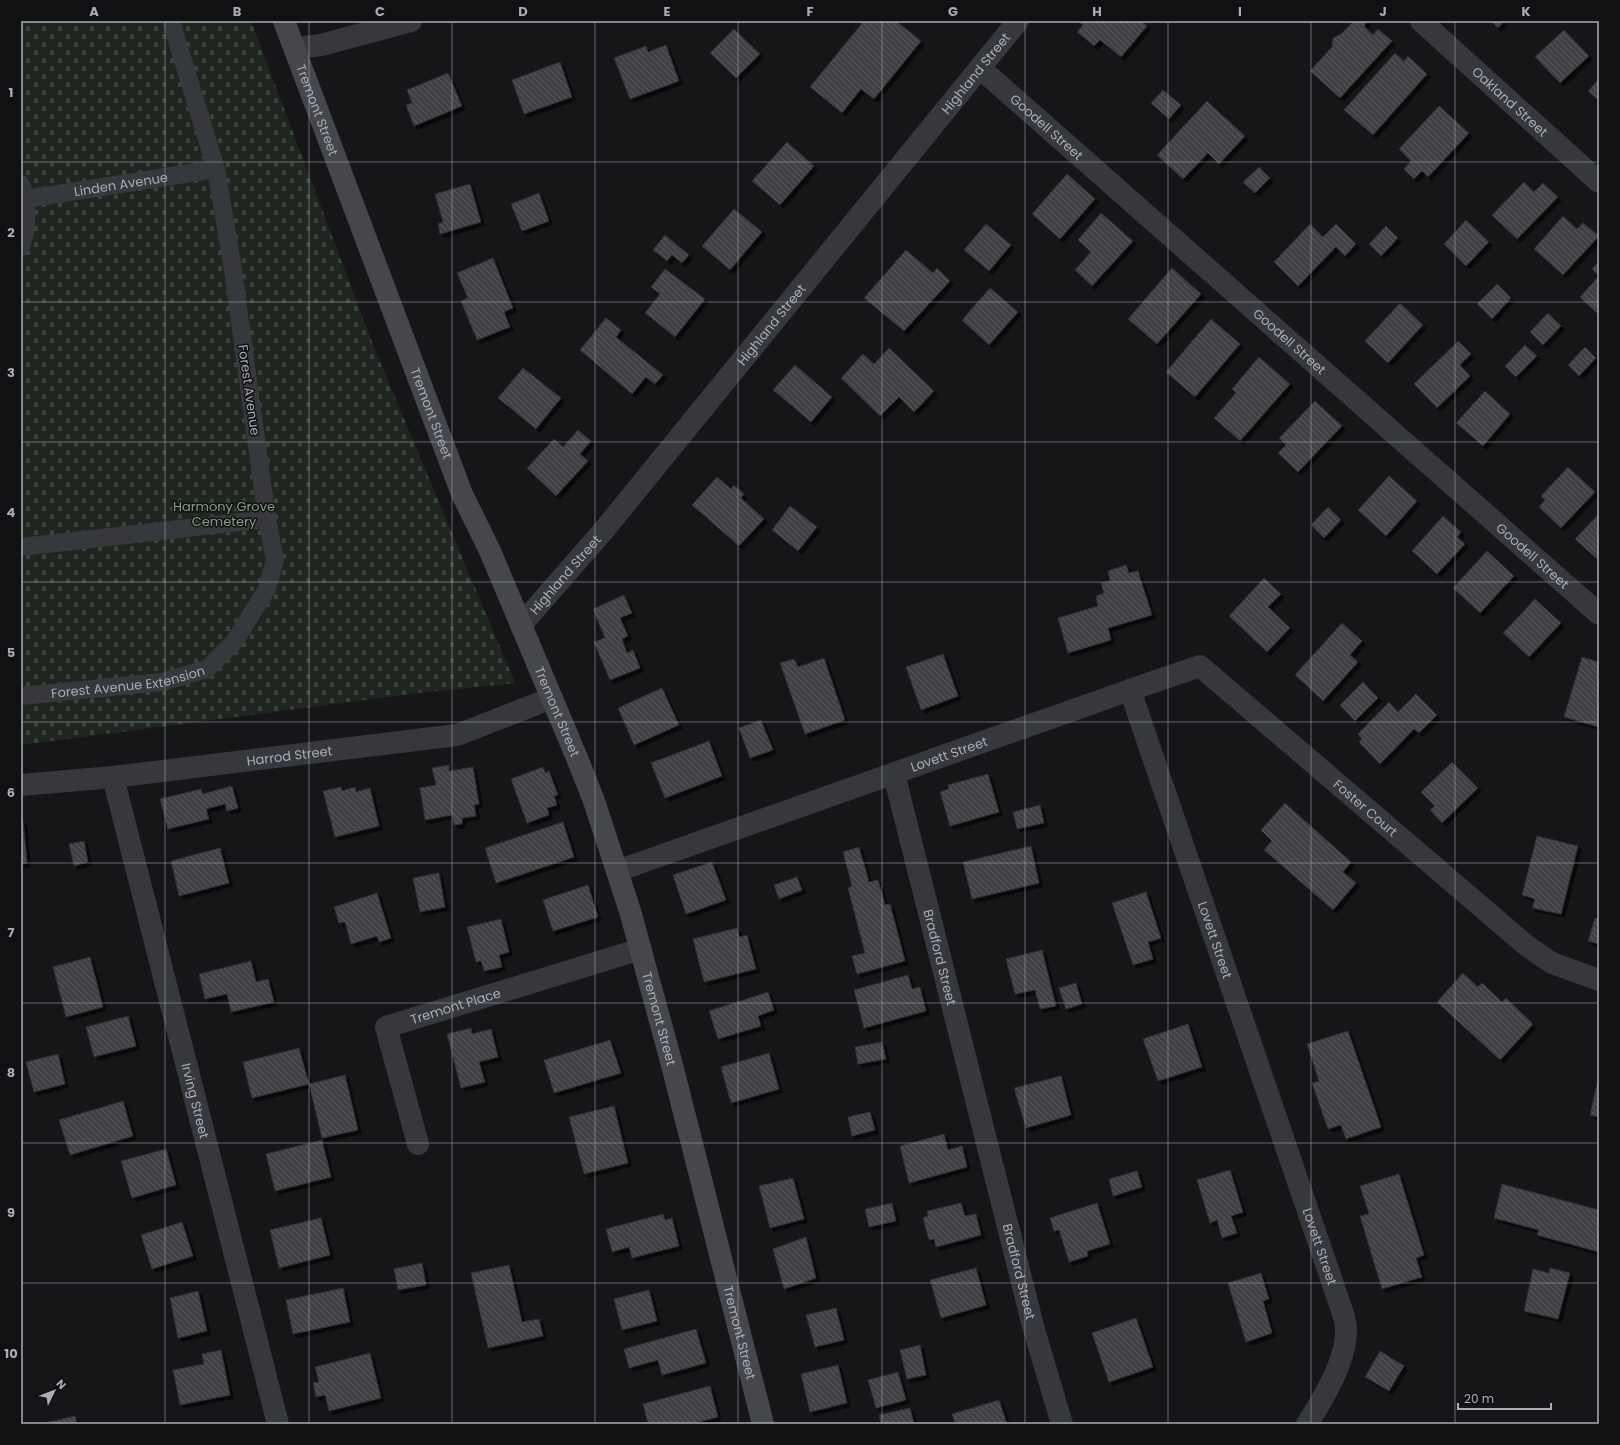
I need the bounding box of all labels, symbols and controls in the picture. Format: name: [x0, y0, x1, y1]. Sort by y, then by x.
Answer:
text: A: [89, 2, 99, 21]
text: B: [233, 2, 242, 21]
text: C: [375, 2, 385, 21]
text: D: [518, 2, 528, 21]
text: E: [663, 2, 671, 21]
text: F: [806, 2, 814, 21]
text: G: [948, 2, 958, 21]
text: H: [1092, 2, 1102, 21]
text: I: [1238, 2, 1242, 21]
text: J: [1379, 2, 1387, 21]
text: K: [1521, 2, 1531, 21]
street label: Highland Street: [937, 28, 1015, 118]
street label: Tremont Street: [292, 61, 343, 159]
street label: Oakland Street: [1468, 62, 1552, 141]
text: 1: [9, 83, 13, 102]
street label: Goodell Street: [1006, 89, 1088, 164]
street label: Linden Avenue: [73, 167, 169, 201]
text: 2: [7, 223, 15, 242]
street label: Highland Street: [732, 280, 810, 369]
street label: Goodell Street: [1249, 304, 1331, 379]
street label: Forest Avenue: [233, 343, 265, 437]
text: 3: [7, 363, 15, 382]
street label: Tremont Street: [406, 365, 458, 462]
park label: Harmony Grove Cemetery: [173, 497, 275, 531]
text: 4: [7, 503, 16, 522]
street label: Goodell Street: [1492, 518, 1574, 593]
street label: Highland Street: [525, 530, 605, 618]
text: 5: [7, 643, 15, 662]
street label: Forest Avenue Extension: [50, 661, 207, 702]
street label: Tremont Street: [530, 663, 585, 760]
street label: Lovett Street: [908, 731, 990, 776]
street label: Harrod Street: [245, 741, 334, 770]
street label: Foster Court: [1329, 775, 1402, 841]
text: 6: [7, 783, 15, 802]
street label: Lovett Street: [1193, 899, 1237, 981]
street label: Bradford Street: [919, 907, 961, 1008]
text: 7: [8, 923, 15, 942]
street label: Tremont Street: [638, 970, 681, 1068]
street label: Tremont Place: [408, 983, 503, 1029]
street label: Irving Street: [177, 1061, 214, 1141]
text: 8: [7, 1063, 15, 1082]
text: 9: [7, 1203, 15, 1222]
street label: Lovett Street: [1298, 1205, 1342, 1288]
street label: Bradford Street: [998, 1221, 1041, 1322]
street label: Tremont Street: [719, 1283, 761, 1382]
text: 10: [4, 1344, 18, 1363]
north arrow: [34, 1371, 74, 1411]
text: N: [53, 1376, 70, 1393]
scale bar: [1458, 1385, 1551, 1411]
text: 20 m: [1464, 1390, 1494, 1407]

